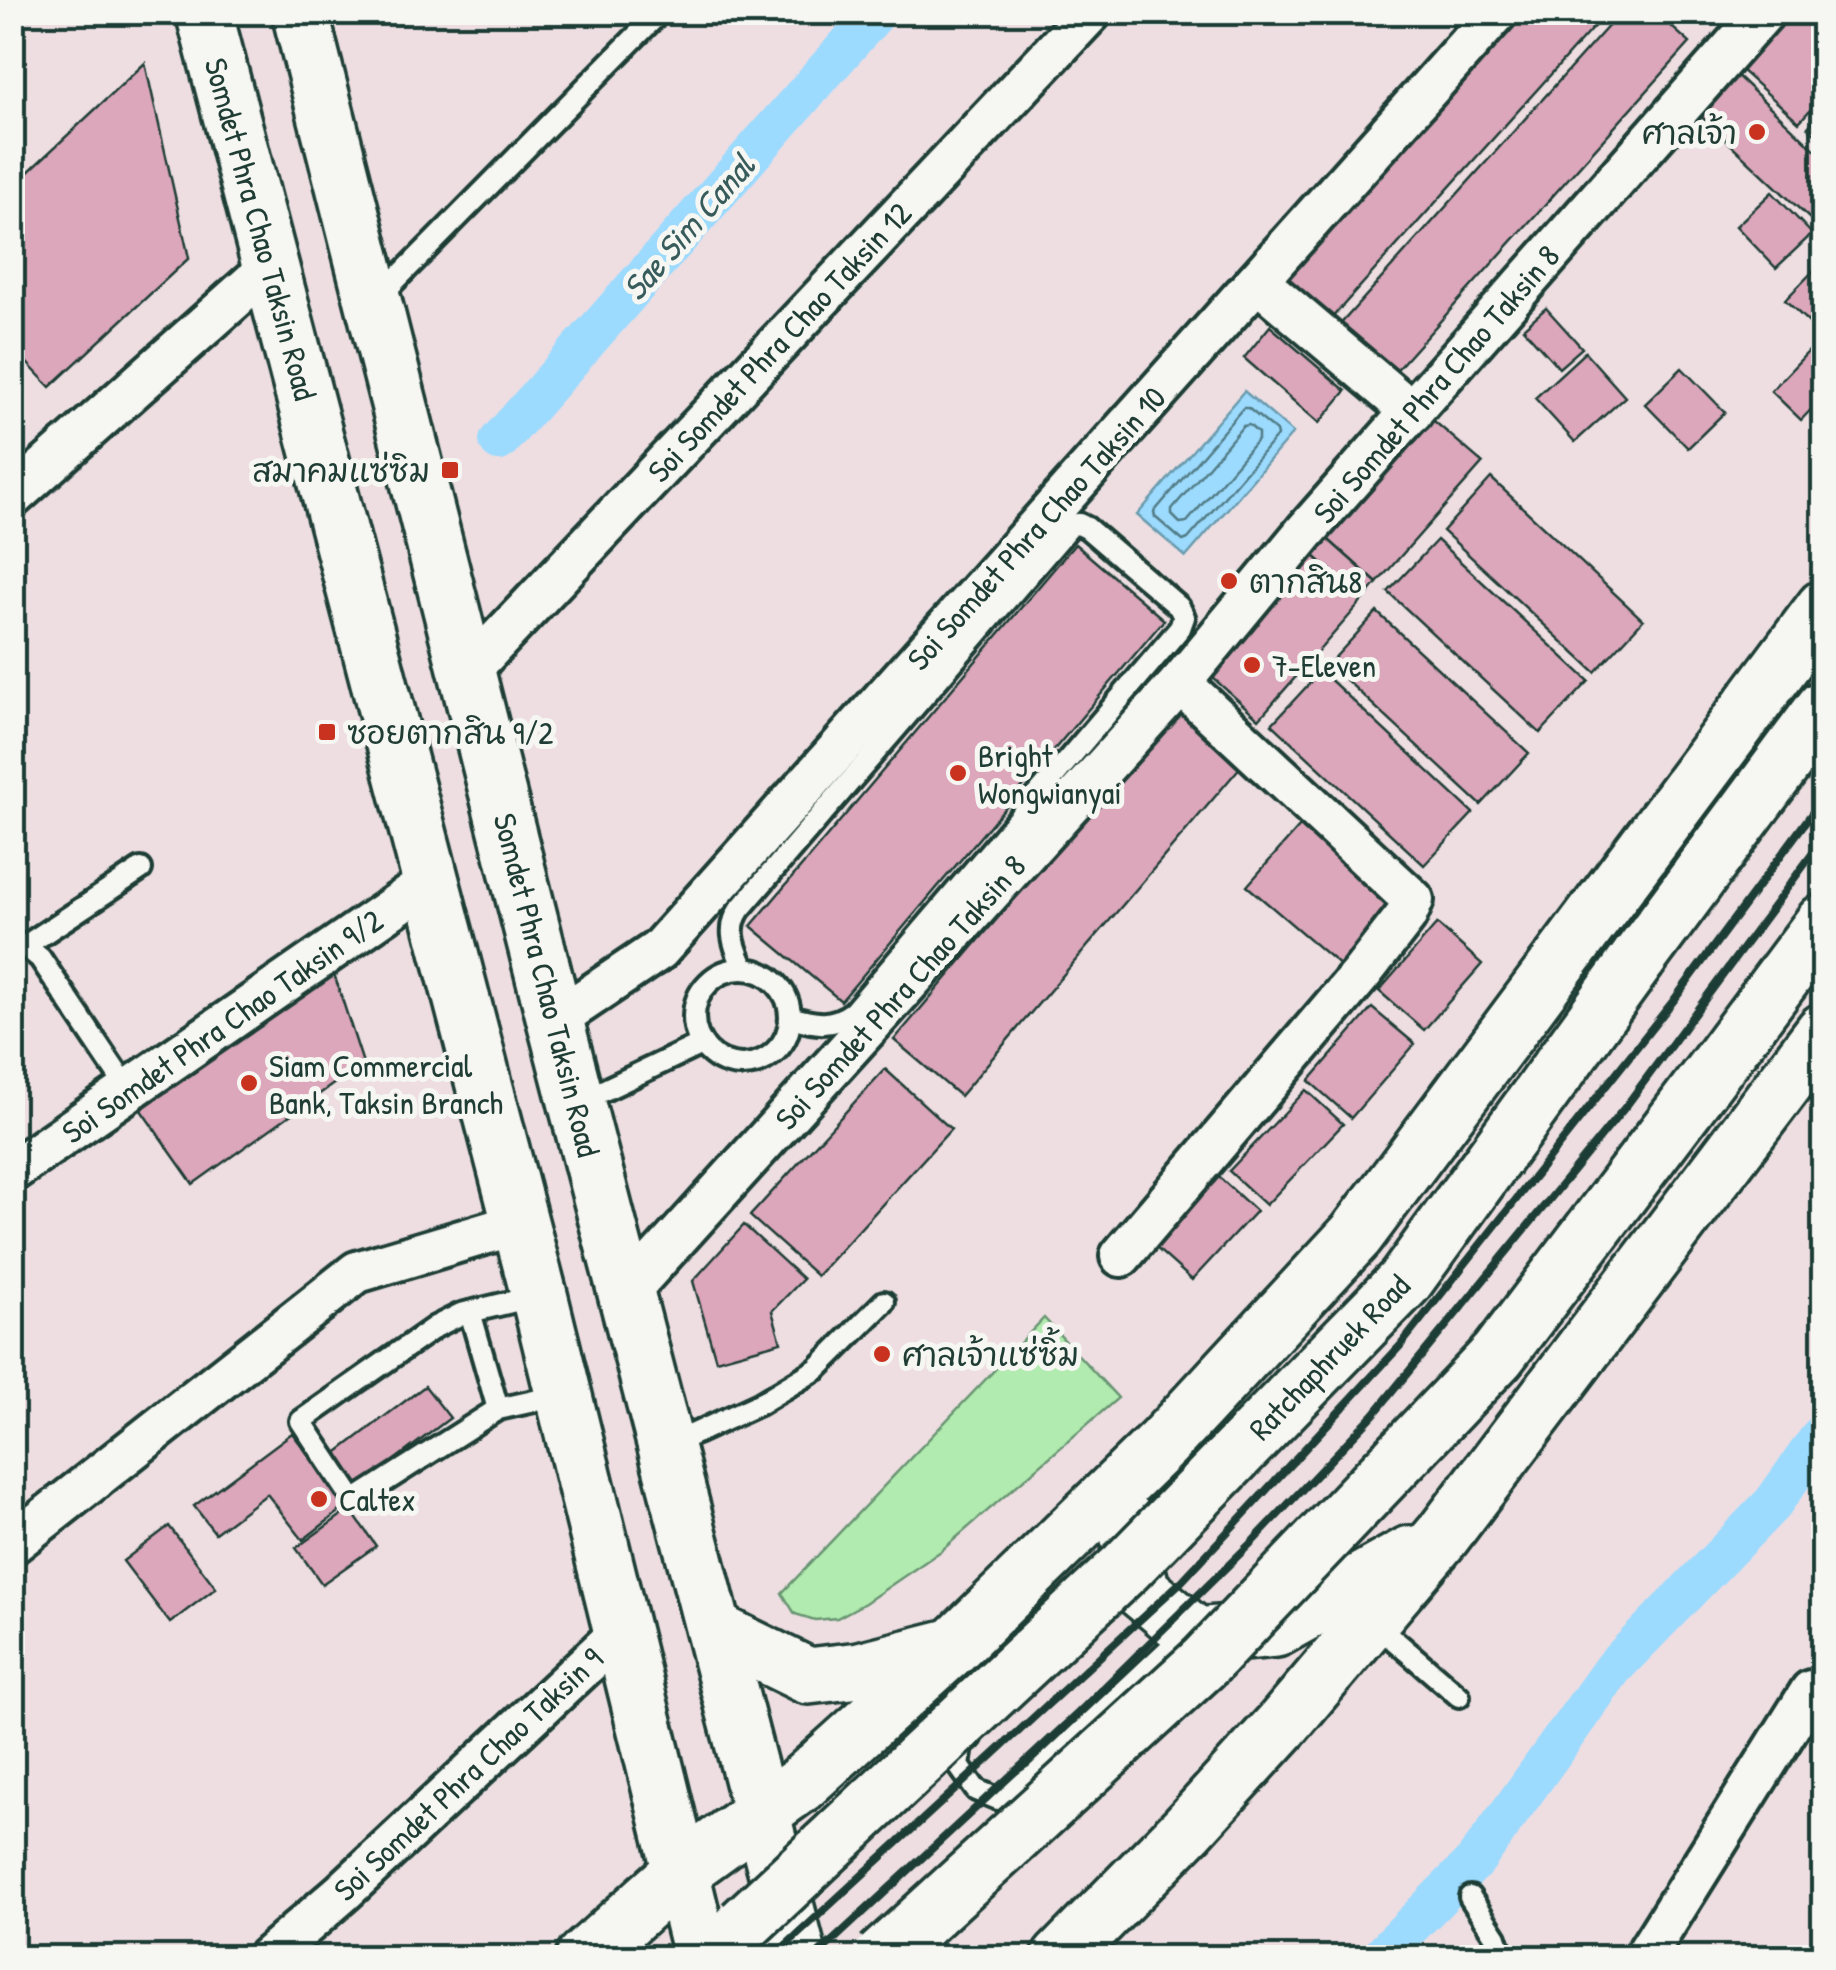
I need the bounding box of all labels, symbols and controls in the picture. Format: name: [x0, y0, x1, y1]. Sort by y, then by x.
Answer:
street label: Somdet Phra Chao Taksin Road: [195, 53, 327, 405]
place label: ศาลเจ้า: [1642, 111, 1737, 154]
marker: ศาลเจ้า: [1746, 121, 1768, 143]
water label: Sae Sim Canal: [611, 143, 766, 310]
street label: Soi Somdet Phra Chao Taksin 12: [638, 193, 920, 491]
street label: Soi Somdet Phra Chao Taksin 8: [1303, 236, 1569, 532]
street label: Soi Somdet Phra Chao Taksin 10: [897, 377, 1175, 679]
place label: สมาคมแซ่ซิม: [252, 449, 430, 492]
marker: สมาคมแซ่ซิม: [439, 459, 461, 481]
place label: ตากสิน8: [1249, 560, 1362, 603]
marker: ตากสิน8: [1218, 570, 1240, 592]
place label: 7-Eleven: [1272, 644, 1376, 687]
marker: 7-Eleven: [1241, 654, 1263, 676]
place label: ซอยตากสิน 9/2: [347, 711, 553, 754]
marker: ซอยตากสิน 9/2: [316, 721, 338, 743]
place label: Bright Wongwianyai: [978, 734, 1122, 814]
marker: Bright Wongwianyai: [947, 762, 969, 784]
street label: Somdet Phra Chao Taksin Road: [484, 809, 610, 1161]
street label: Soi Somdet Phra Chao Taksin 8: [765, 845, 1035, 1139]
street label: Soi Somdet Phra Chao Taksin 9/2: [53, 899, 391, 1153]
place label: Siam Commercial Bank, Taksin Branch: [269, 1044, 503, 1124]
marker: Siam Commercial Bank, Taksin Branch: [238, 1072, 260, 1094]
street label: Ratchaphruek Road: [1239, 1265, 1419, 1449]
place label: ศาลเจ้าแซ่ซิ้ม: [902, 1326, 1079, 1376]
marker: ศาลเจ้าแซ่ซิ้ม: [871, 1343, 893, 1365]
place label: Caltex: [339, 1478, 416, 1521]
marker: Caltex: [308, 1488, 330, 1510]
street label: Soi Somdet Phra Chao Taksin 9: [324, 1638, 612, 1910]

